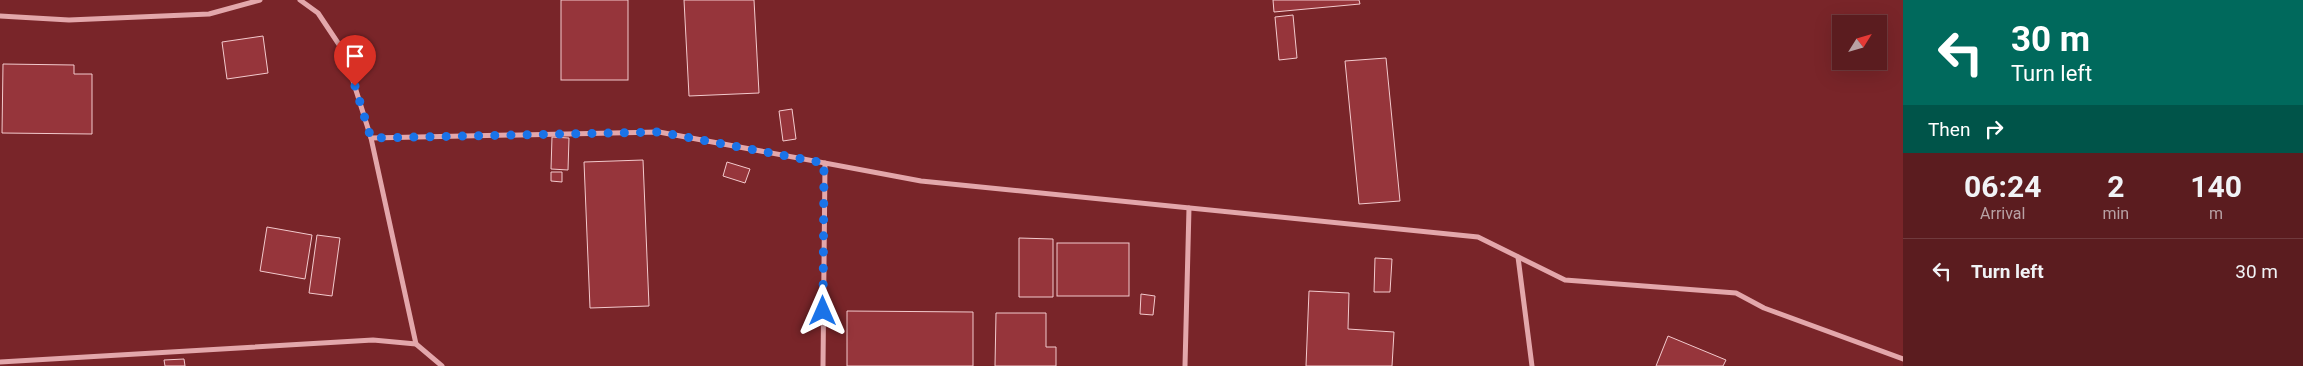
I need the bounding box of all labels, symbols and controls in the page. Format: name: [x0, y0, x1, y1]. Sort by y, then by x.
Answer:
north arrow: [1832, 15, 1888, 70]
map controls: [1832, 15, 1887, 70]
text: 30 m: [2011, 19, 2090, 60]
icon: left: [1928, 20, 1993, 85]
pin: [334, 35, 376, 86]
icon: arrive: [341, 42, 369, 70]
text: Turn left: [2011, 61, 2092, 86]
icon: right: [1980, 115, 2008, 143]
text: Then: [1928, 118, 1970, 141]
text: 06:24: [1964, 169, 2041, 204]
text: 2: [2107, 169, 2124, 204]
text: 140: [2190, 169, 2242, 204]
text: Arrival: [1980, 204, 2025, 223]
text: min: [2102, 204, 2129, 223]
text: m: [2209, 204, 2223, 223]
icon: left: [1928, 257, 1956, 285]
text: Turn left: [1971, 260, 2044, 283]
text: 30 m: [2235, 260, 2278, 283]
position arrow: [796, 284, 848, 336]

